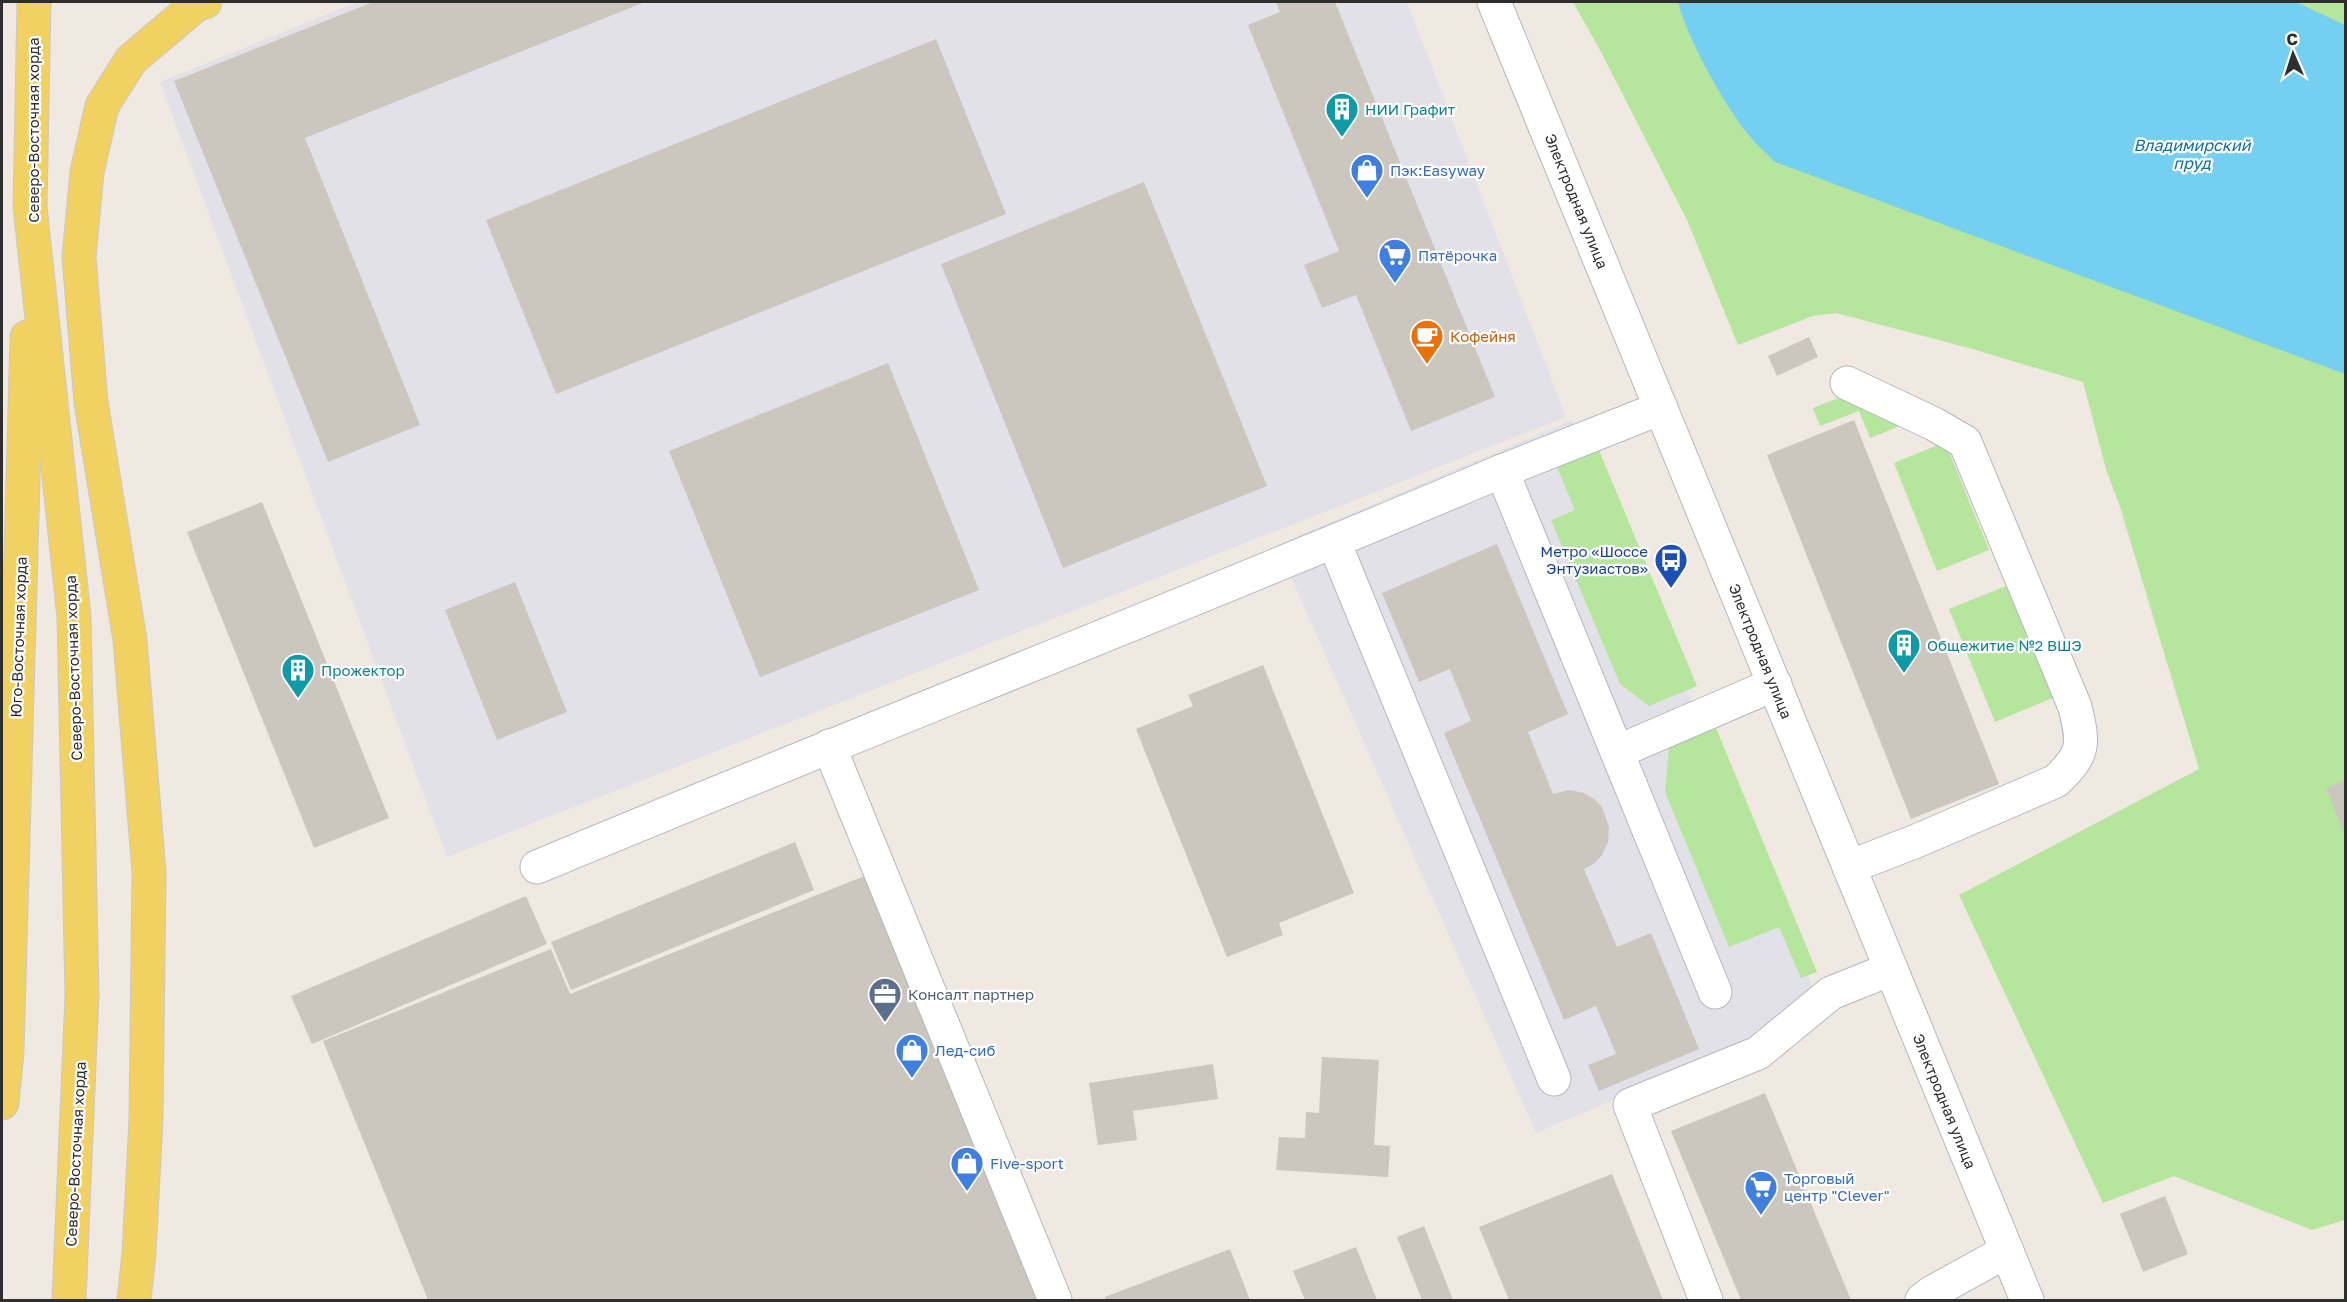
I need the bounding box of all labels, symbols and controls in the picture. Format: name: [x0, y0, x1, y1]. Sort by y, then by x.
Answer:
north arrow: [2263, 24, 2323, 84]
text: С: [2286, 29, 2298, 49]
street label: Северо-Восточная хорда: [24, 37, 42, 223]
building icon: НИИ Графит: [1324, 91, 1360, 138]
place label: НИИ Графит: [1365, 100, 1456, 118]
street label: Электродная улица: [1542, 131, 1612, 271]
water label: Владимирский пруд: [2134, 135, 2252, 173]
shop icon: Пэк:Easyway: [1349, 152, 1385, 199]
place label: Пэк:Easyway: [1390, 161, 1486, 179]
supermarket icon: Пятёрочка: [1377, 237, 1413, 284]
place label: Пятёрочка: [1418, 246, 1497, 264]
cafe icon: Кофейня: [1409, 318, 1445, 365]
place label: Кофейня: [1450, 327, 1516, 345]
place label: Метро «Шоссе Энтузиастов»: [1540, 542, 1648, 577]
bus stop icon: Метро «Шоссе Энтузиастов»: [1653, 542, 1689, 589]
street label: Юго-Восточная хорда: [6, 556, 30, 718]
street label: Северо-Восточная хорда: [61, 575, 85, 761]
street label: Электродная улица: [1726, 581, 1796, 721]
building icon: Общежитие №2 ВШЭ: [1886, 627, 1922, 674]
place label: Общежитие №2 ВШЭ: [1927, 636, 2082, 654]
building icon: Прожектор: [280, 652, 316, 699]
place label: Прожектор: [321, 661, 405, 679]
office icon: Консалт партнер: [867, 976, 903, 1023]
place label: Консалт партнер: [908, 985, 1034, 1003]
street label: Электродная улица: [1910, 1031, 1980, 1171]
shop icon: Лед-сиб: [894, 1032, 930, 1079]
place label: Лед-сиб: [935, 1041, 995, 1059]
street label: Северо-Восточная хорда: [61, 1061, 89, 1247]
shop icon: Five-sport: [949, 1145, 985, 1192]
place label: Five-sport: [990, 1154, 1064, 1172]
supermarket icon: Торговый центр "Clever": [1743, 1169, 1779, 1216]
place label: Торговый центр "Clever": [1784, 1169, 1890, 1204]

